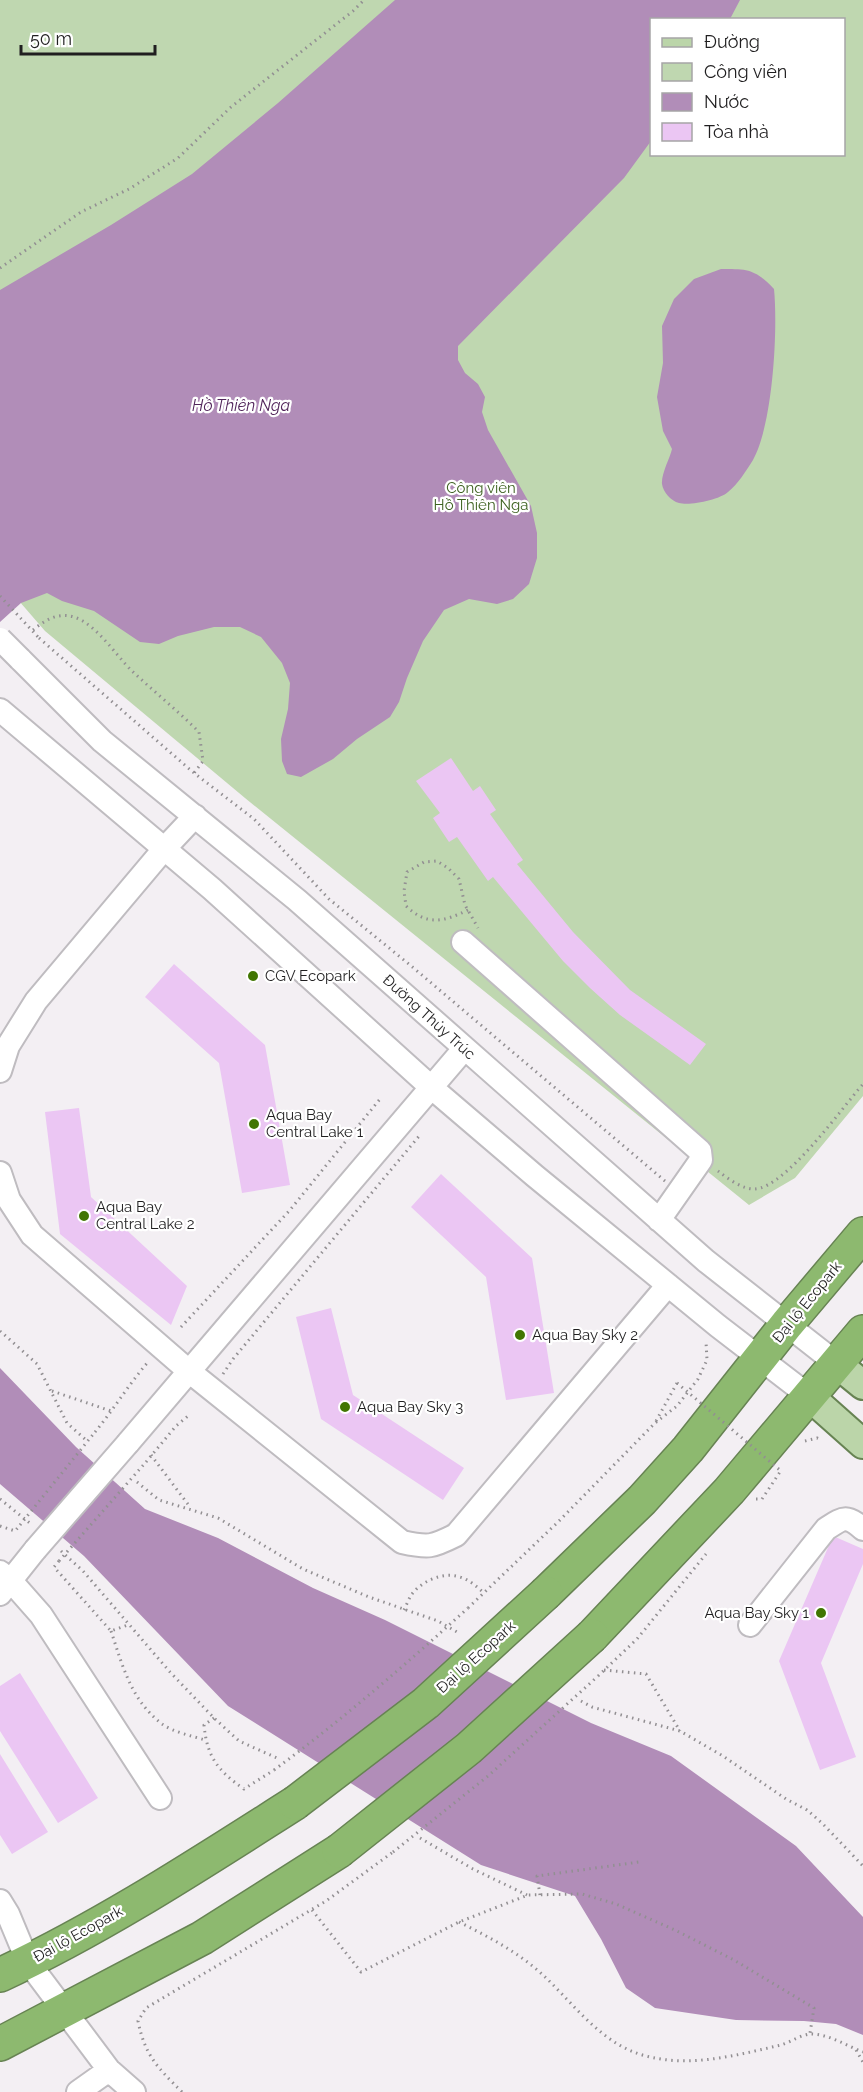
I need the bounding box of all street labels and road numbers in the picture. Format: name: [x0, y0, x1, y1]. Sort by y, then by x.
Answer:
street label: Đường Thủy Trúc: [379, 971, 479, 1063]
street label: Đại lộ Ecopark: [769, 1258, 845, 1346]
street label: Đại lộ Ecopark: [433, 1617, 519, 1697]
street label: Đại lộ Ecopark: [30, 1902, 126, 1966]

